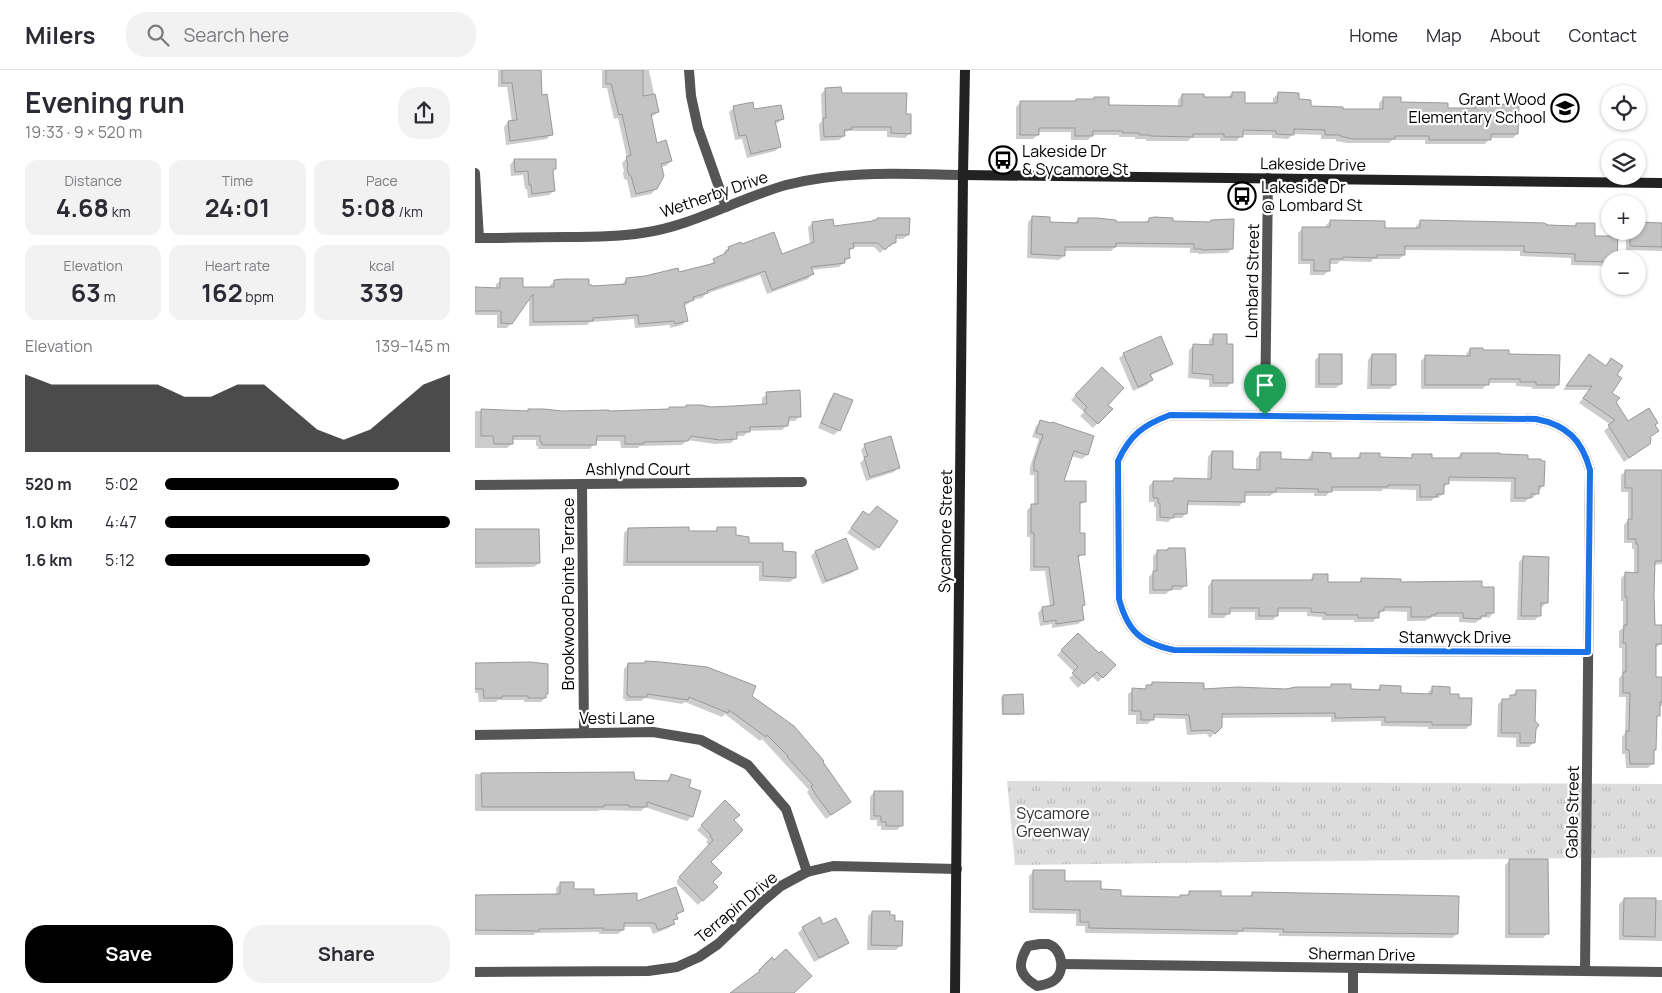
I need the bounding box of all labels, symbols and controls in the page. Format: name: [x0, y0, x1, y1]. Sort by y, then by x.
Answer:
search box: [126, 12, 476, 57]
text: Milers: [25, 18, 96, 51]
icon: search: [144, 21, 172, 49]
text: Search here: [184, 22, 289, 48]
text: Home: [1349, 23, 1398, 47]
text: Map: [1426, 23, 1462, 47]
text: About: [1490, 23, 1540, 47]
text: Contact: [1568, 23, 1637, 47]
text: Evening run: [25, 83, 185, 121]
map controls: [1601, 85, 1646, 295]
button: locate: [1601, 85, 1646, 130]
button: share: [398, 87, 450, 139]
place label: Grant Wood Elementary School: [1408, 88, 1546, 128]
school or university icon: Grant Wood Elementary School: [1550, 93, 1580, 123]
text: 19:33 · 9 × 520 m: [25, 121, 142, 143]
place label: Lakeside Dr & Sycamore St: [1022, 140, 1129, 180]
button: layers: [1601, 140, 1646, 185]
bus stop icon: Lakeside Dr & Sycamore St: [988, 145, 1018, 175]
street label: Lakeside Drive: [1260, 152, 1366, 176]
street label: Wetherby Drive: [657, 165, 771, 223]
text: Distance: [64, 171, 122, 190]
text: Time: [222, 171, 253, 190]
text: Pace: [366, 171, 398, 190]
place label: Lakeside Dr @ Lombard St: [1261, 176, 1363, 216]
bus stop icon: Lakeside Dr @ Lombard St: [1227, 181, 1257, 211]
text: 4.68: [56, 190, 109, 225]
text: 24:01: [205, 190, 270, 225]
text: 5:08: [341, 190, 396, 225]
button: +: [1601, 195, 1646, 240]
text: km: [109, 202, 131, 221]
text: /km: [396, 202, 423, 221]
street label: Lombard Street: [1240, 223, 1264, 339]
button: −: [1601, 250, 1646, 295]
text: Elevation: [64, 256, 123, 275]
text: Heart rate: [205, 256, 270, 275]
text: kcal: [369, 256, 395, 275]
text: 63: [71, 275, 101, 310]
text: 162: [201, 275, 243, 310]
text: 339: [360, 275, 404, 310]
text: m: [101, 287, 116, 306]
text: bpm: [243, 287, 274, 306]
text: Elevation: [25, 335, 93, 357]
text: 139–145 m: [375, 335, 450, 357]
pin: [1244, 364, 1286, 415]
icon: arrive: [1251, 371, 1279, 399]
street label: Ashlynd Court: [586, 458, 690, 480]
street label: Sycamore Street: [933, 469, 957, 593]
text: 520 m: [25, 473, 72, 495]
text: 5:02: [105, 473, 138, 495]
street label: Brookwood Pointe Terrace: [557, 498, 579, 690]
text: 1.0 km: [25, 511, 73, 533]
text: 4:47: [105, 511, 137, 533]
text: 1.6 km: [25, 549, 72, 571]
text: 5:12: [105, 549, 134, 571]
street label: Stanwyck Drive: [1399, 626, 1511, 648]
street label: Vesti Lane: [579, 707, 655, 729]
street label: Gable Street: [1560, 765, 1584, 859]
park label: Sycamore Greenway: [1016, 802, 1090, 842]
street label: Terrapin Drive: [690, 866, 782, 948]
button: Save: [25, 925, 233, 983]
button: Share: [243, 925, 450, 983]
street label: Sherman Drive: [1308, 942, 1416, 966]

